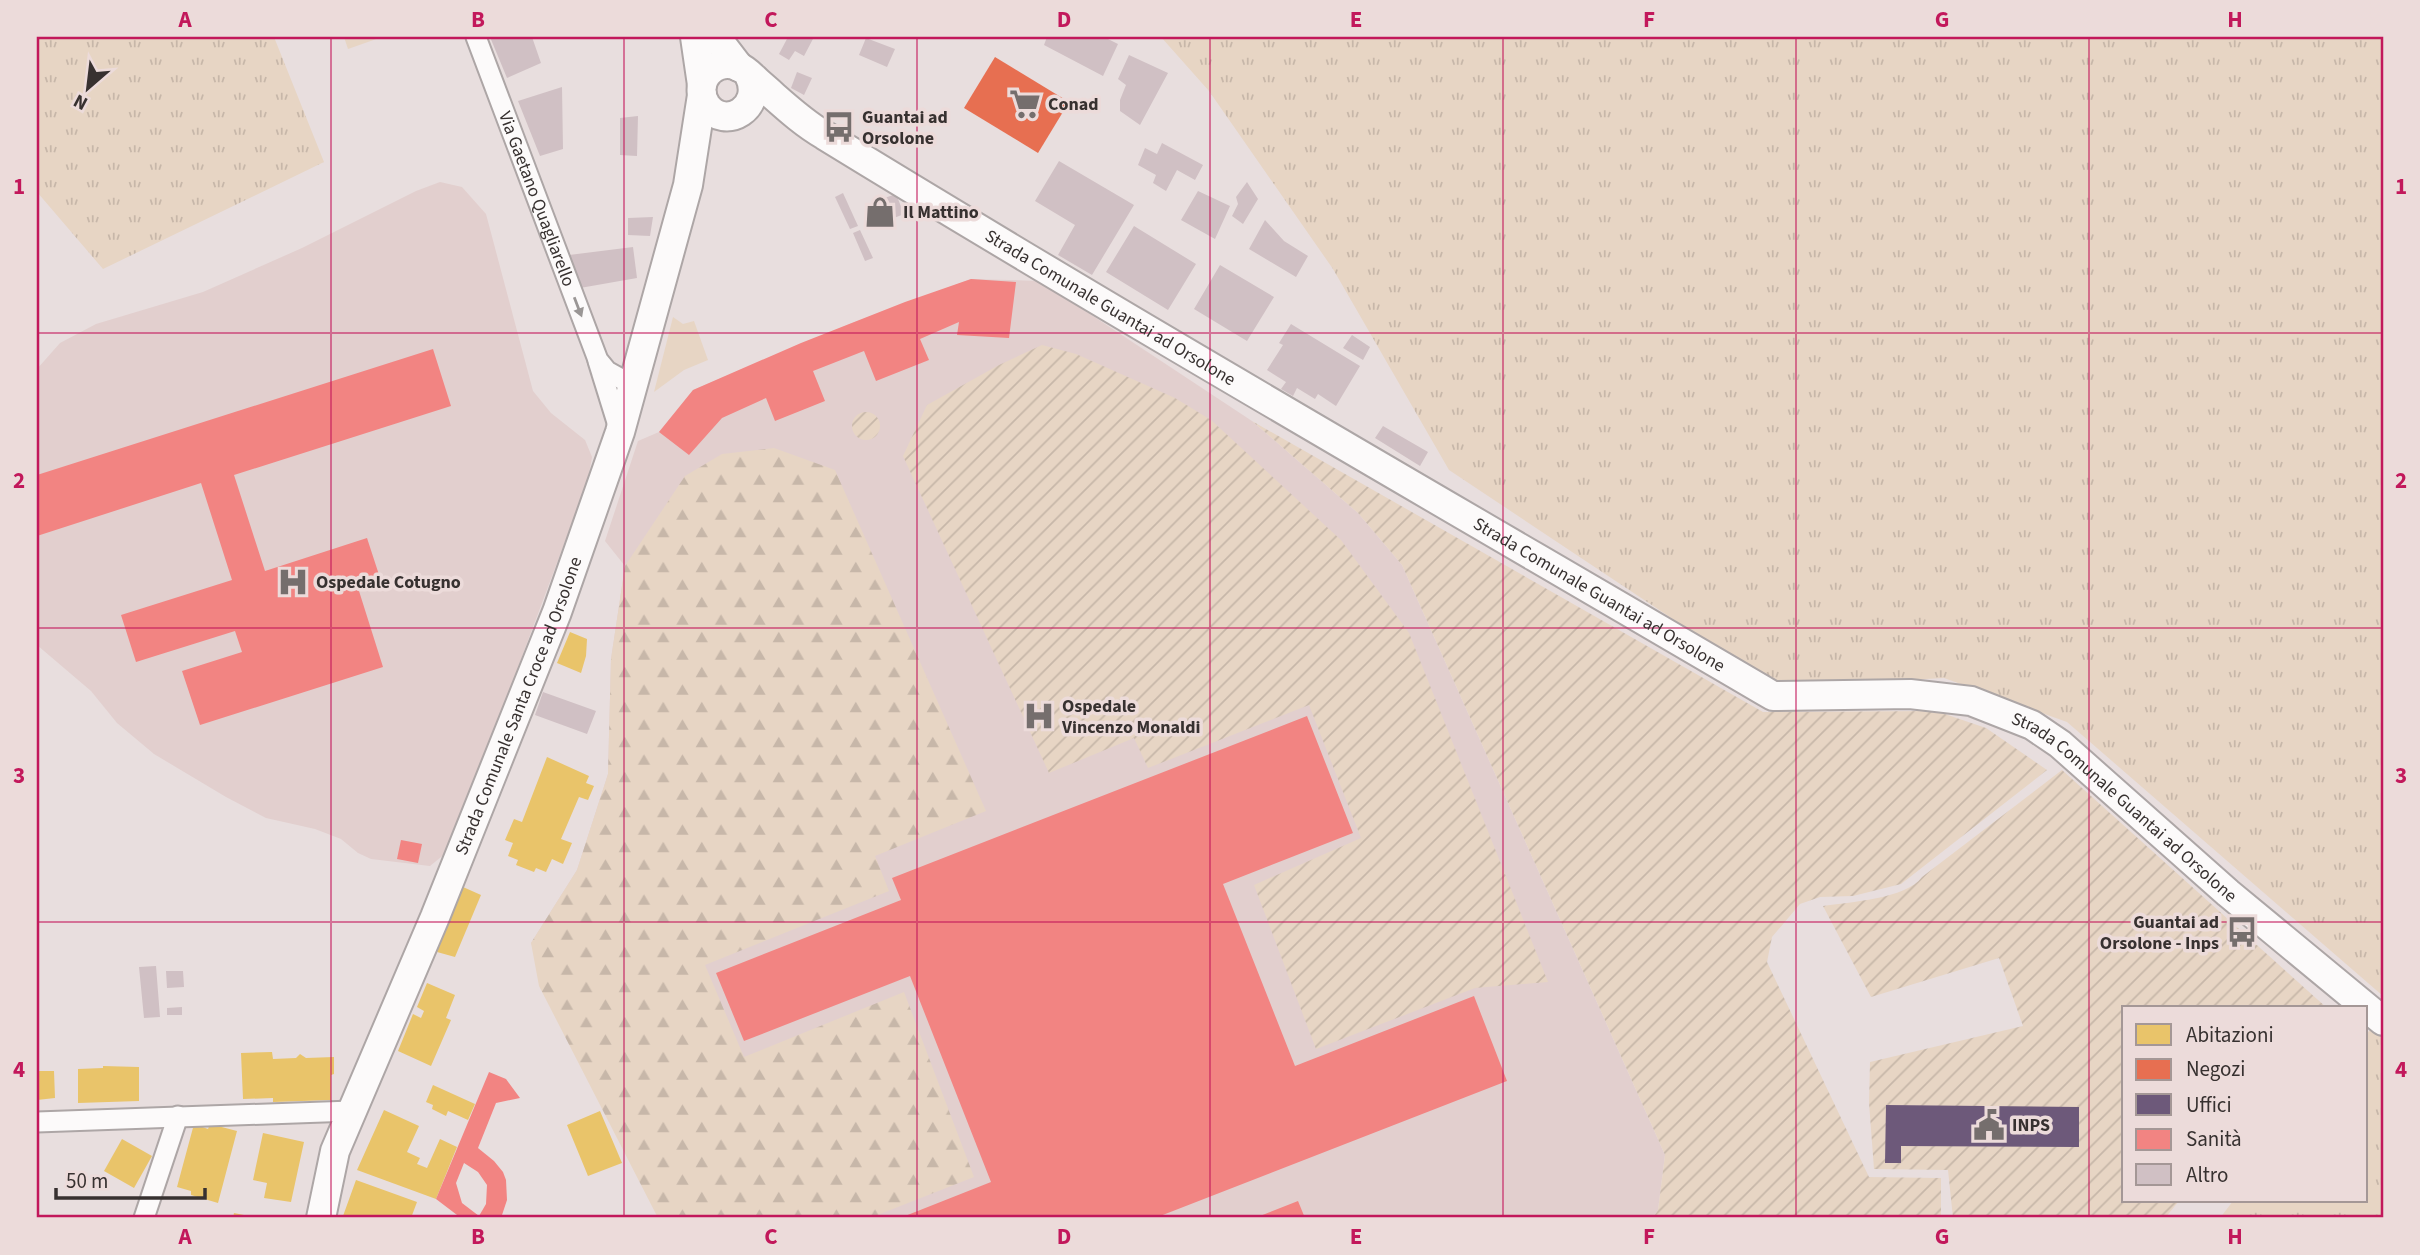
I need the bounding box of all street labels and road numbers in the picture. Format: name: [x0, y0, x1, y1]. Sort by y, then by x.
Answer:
street label: Via Gaetano Quagliarello: [493, 108, 582, 290]
street label: Strada Comunale Guantai ad Orsolone: [980, 223, 1240, 392]
street label: Strada Comunale Guantai ad Orsolone: [1469, 511, 1730, 678]
street label: Strada Comunale Santa Croce ad Orsolone: [449, 553, 588, 859]
street label: Strada Comunale Guantai ad Orsolone: [2008, 706, 2242, 908]

